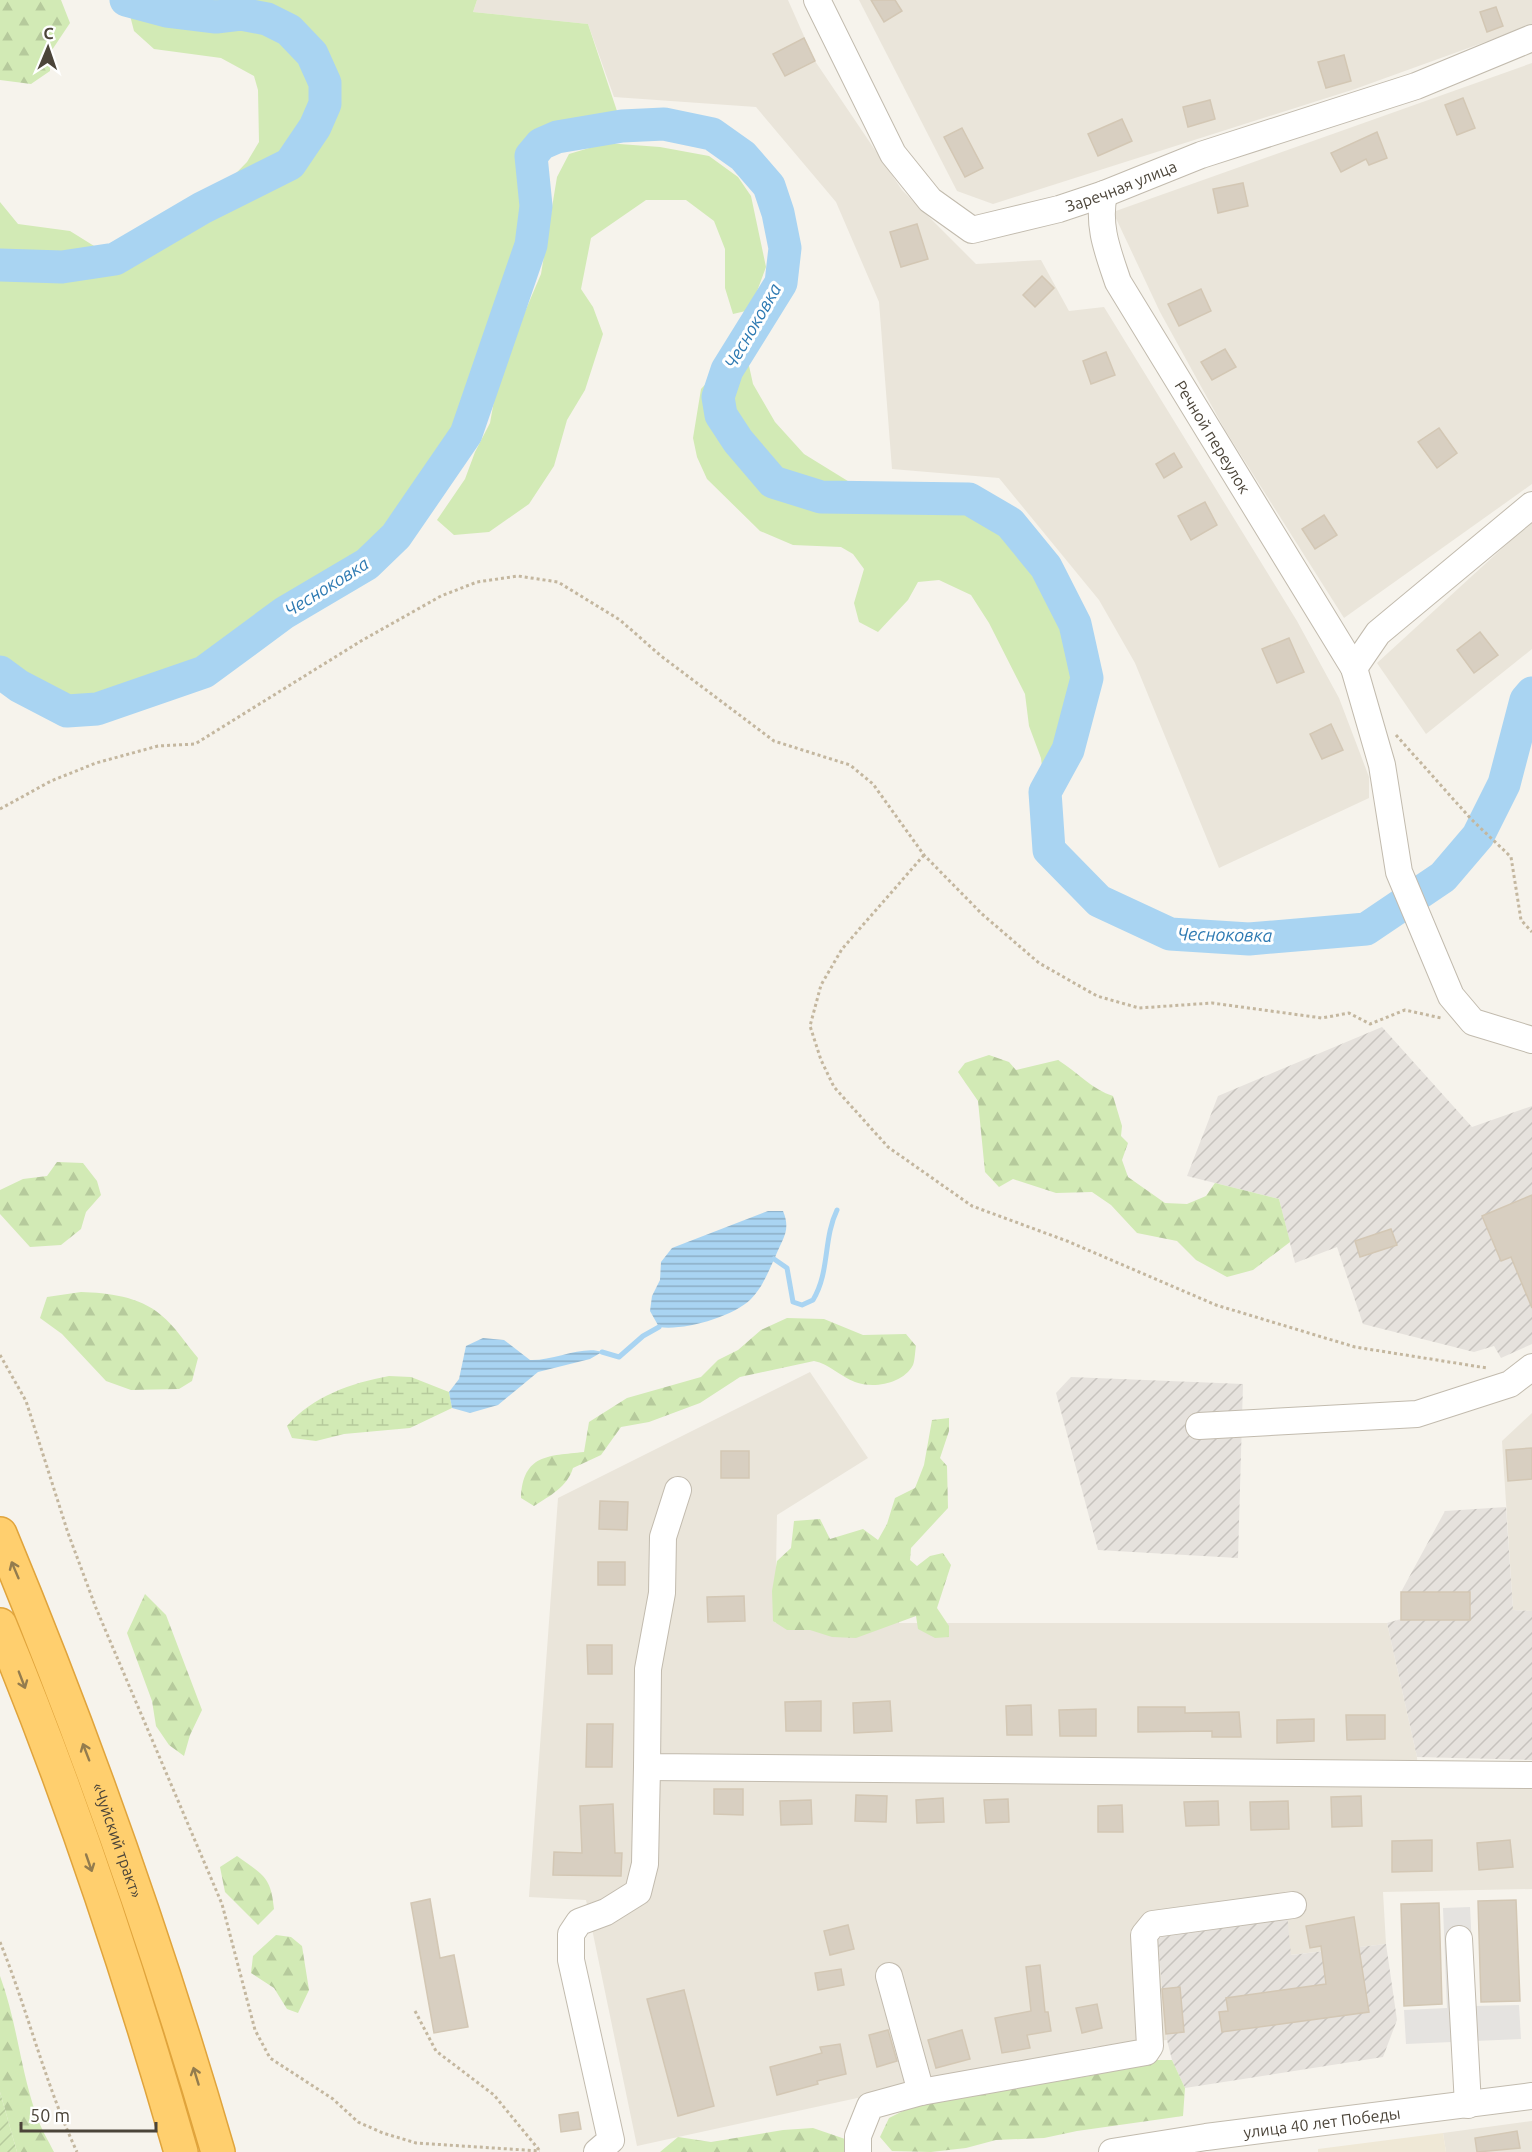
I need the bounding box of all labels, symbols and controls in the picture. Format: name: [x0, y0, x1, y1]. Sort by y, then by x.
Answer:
north arrow: [18, 18, 78, 78]
text: С: [43, 24, 54, 42]
street label: Заречная улица: [1063, 157, 1179, 215]
water label: Чесноковка: [720, 279, 785, 371]
street label: Речной переулок: [1171, 377, 1254, 497]
water label: Чесноковка: [281, 552, 372, 620]
water label: Чесноковка: [1178, 923, 1273, 945]
one-way arrow: [9, 1562, 20, 1580]
one-way arrow: [17, 1670, 28, 1688]
one-way arrow: [80, 1743, 91, 1762]
street label: «Чуйский тракт»: [89, 1780, 146, 1900]
one-way arrow: [85, 1853, 96, 1872]
one-way arrow: [190, 2067, 201, 2086]
scale bar: [21, 2095, 156, 2133]
street label: улица 40 лет Победы: [1242, 2104, 1401, 2141]
text: 50 m: [30, 2105, 70, 2125]

